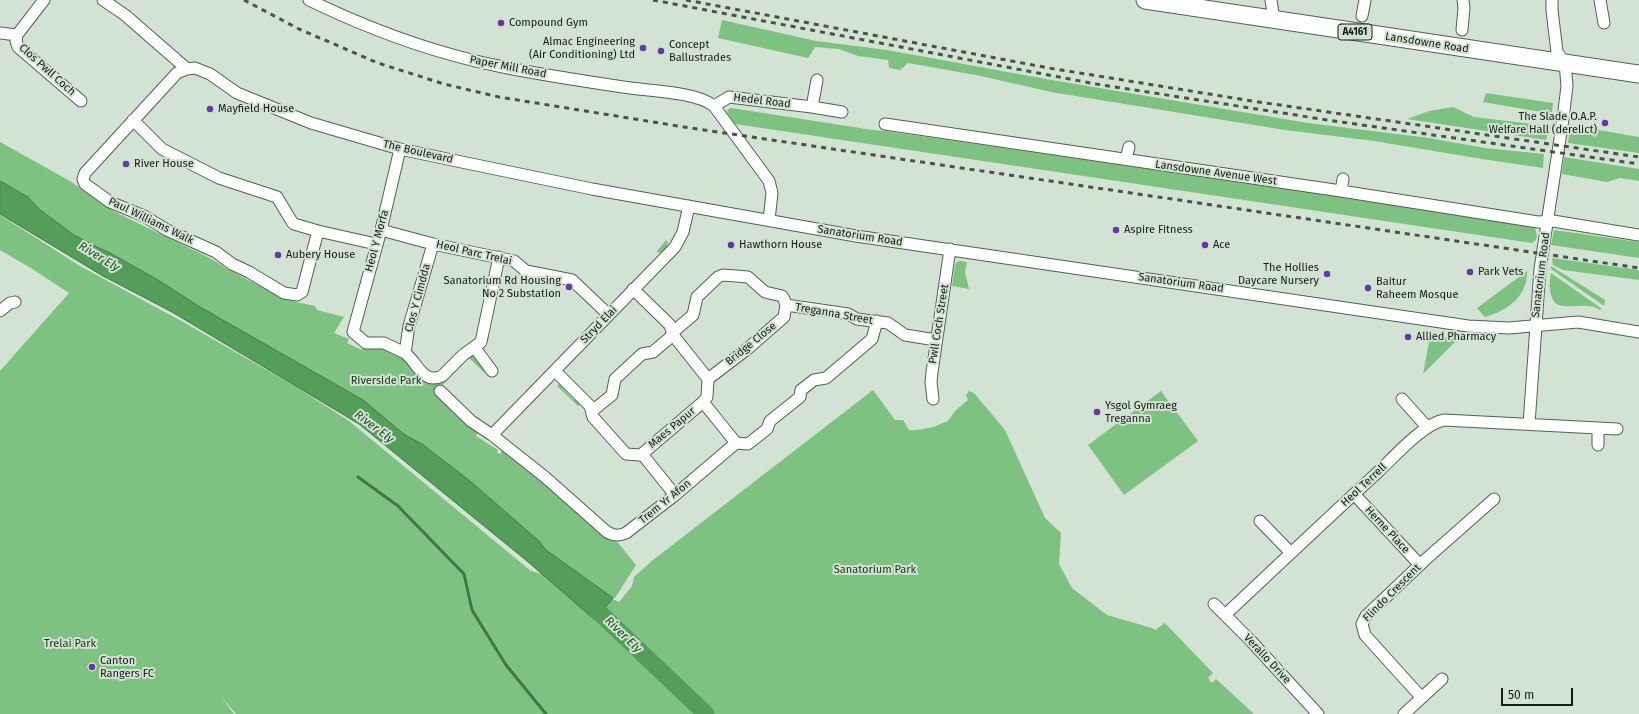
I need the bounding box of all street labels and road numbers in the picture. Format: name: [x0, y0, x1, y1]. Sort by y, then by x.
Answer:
road number: A4161: [1338, 24, 1372, 40]
street label: Lansdowne Road: [1384, 30, 1470, 56]
street label: Clos Pwll Coch: [16, 41, 78, 99]
street label: Paper Mill Road: [469, 53, 547, 81]
street label: Hedel Road: [733, 91, 791, 111]
street label: The Boulevard: [382, 138, 454, 166]
street label: Lansdowne Avenue West: [1154, 158, 1278, 188]
street label: Paul Williams Walk: [106, 195, 196, 247]
street label: Heol Y Morfa: [362, 209, 392, 273]
street label: Sanatorium Road: [816, 223, 904, 249]
street label: Sanatorium Road: [1529, 231, 1553, 319]
street label: Heol Parc Trelai: [435, 238, 513, 268]
street label: Clos Y Cimdda: [403, 262, 433, 334]
street label: Sanatorium Road: [1137, 270, 1225, 296]
street label: Pwll Coch Street: [926, 283, 952, 365]
street label: Treganna Street: [794, 301, 874, 327]
street label: Stryd Elai: [578, 303, 620, 347]
street label: Bridge Close: [723, 319, 779, 369]
street label: Maes Papur: [646, 404, 698, 452]
street label: Heol Terrell: [1338, 460, 1390, 510]
street label: Trem Yr Afon: [636, 477, 694, 527]
street label: Herne Place: [1362, 504, 1412, 556]
street label: Flindo Crescent: [1360, 561, 1424, 625]
street label: Verallo Drive: [1241, 631, 1293, 687]

